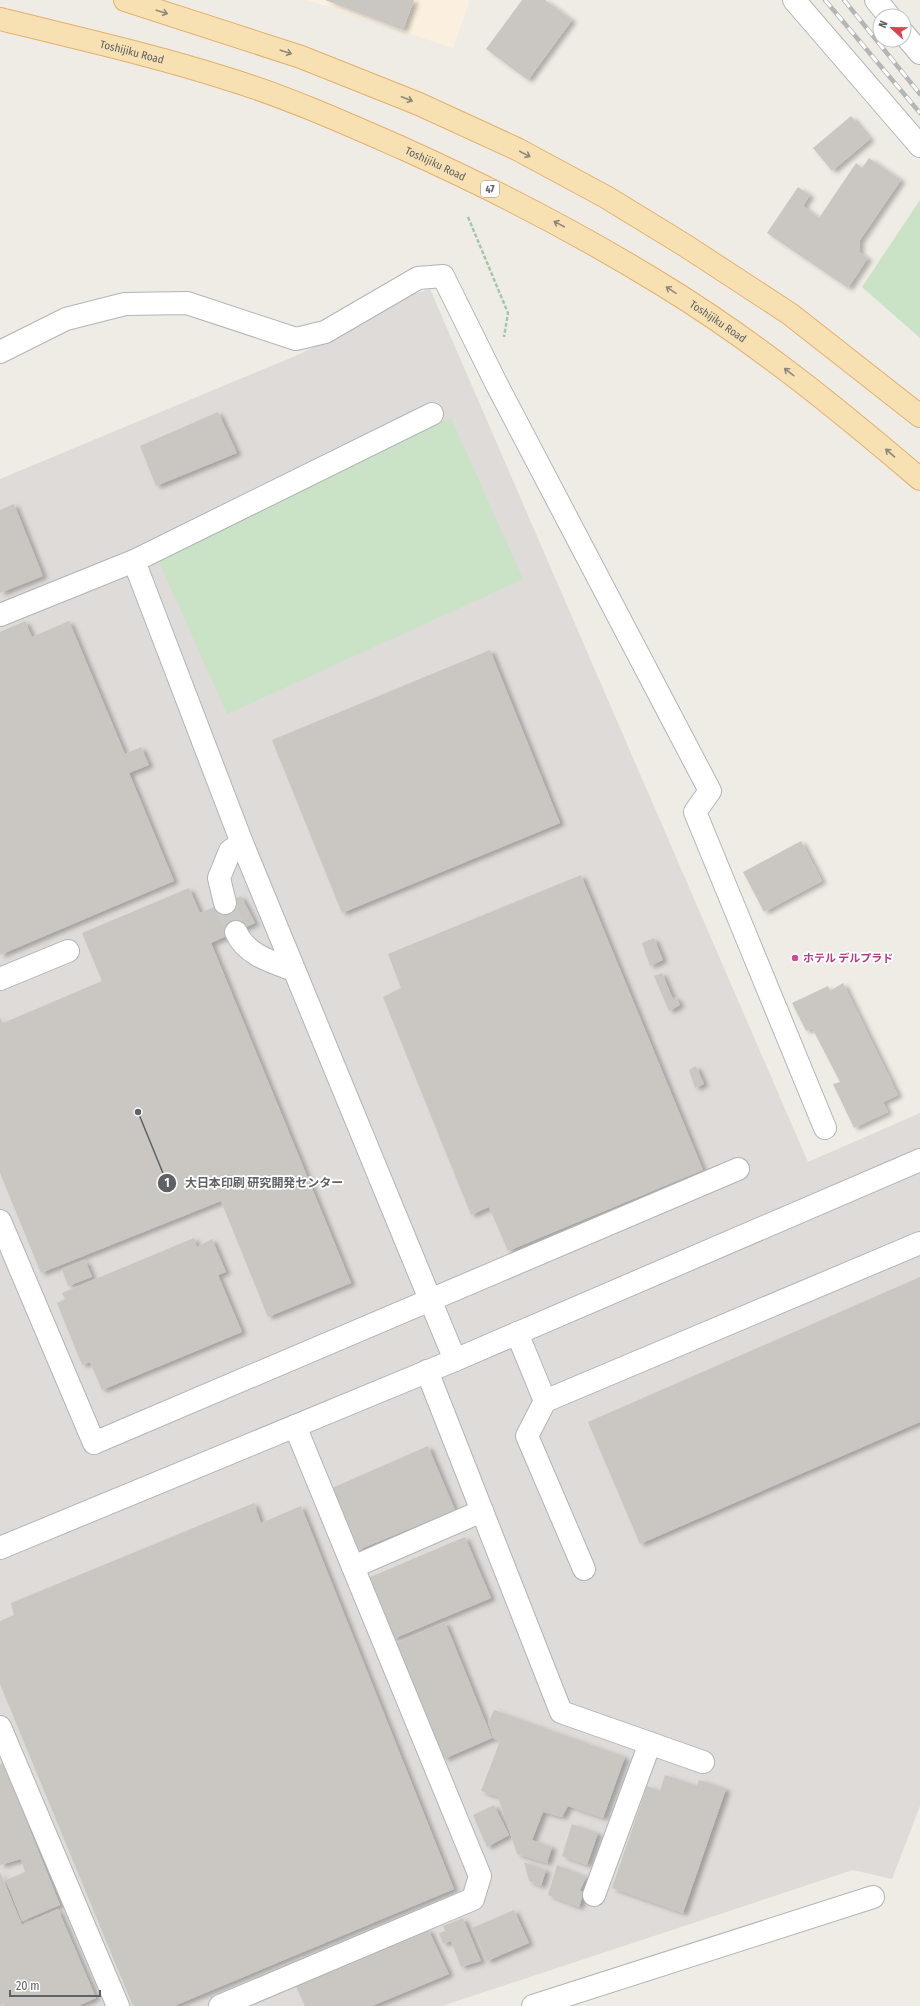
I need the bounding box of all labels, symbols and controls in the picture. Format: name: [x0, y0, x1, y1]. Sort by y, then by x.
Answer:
north arrow: [872, 8, 912, 48]
one-way arrow: [156, 9, 169, 16]
text: N: [876, 19, 890, 30]
street label: Toshijiku Road: [99, 38, 165, 67]
one-way arrow: [280, 49, 292, 57]
one-way arrow: [401, 96, 413, 104]
street label: Toshijiku Road: [403, 144, 468, 184]
one-way arrow: [519, 151, 531, 158]
road number: 47: [481, 181, 499, 197]
one-way arrow: [553, 220, 565, 227]
one-way arrow: [665, 286, 676, 294]
street label: Toshijiku Road: [687, 298, 749, 345]
one-way arrow: [783, 368, 794, 377]
one-way arrow: [885, 449, 896, 458]
place label: ホテル デルプラド: [803, 952, 893, 965]
marker: ホテル デルプラド: [790, 953, 800, 963]
callout: 大日本印刷 研究開発センター: [157, 1171, 351, 1195]
text: 1: [164, 1176, 170, 1190]
text: 大日本印刷 研究開発センター: [185, 1176, 343, 1190]
scale bar: [10, 1972, 100, 1998]
text: 20 m: [16, 1979, 40, 1993]

